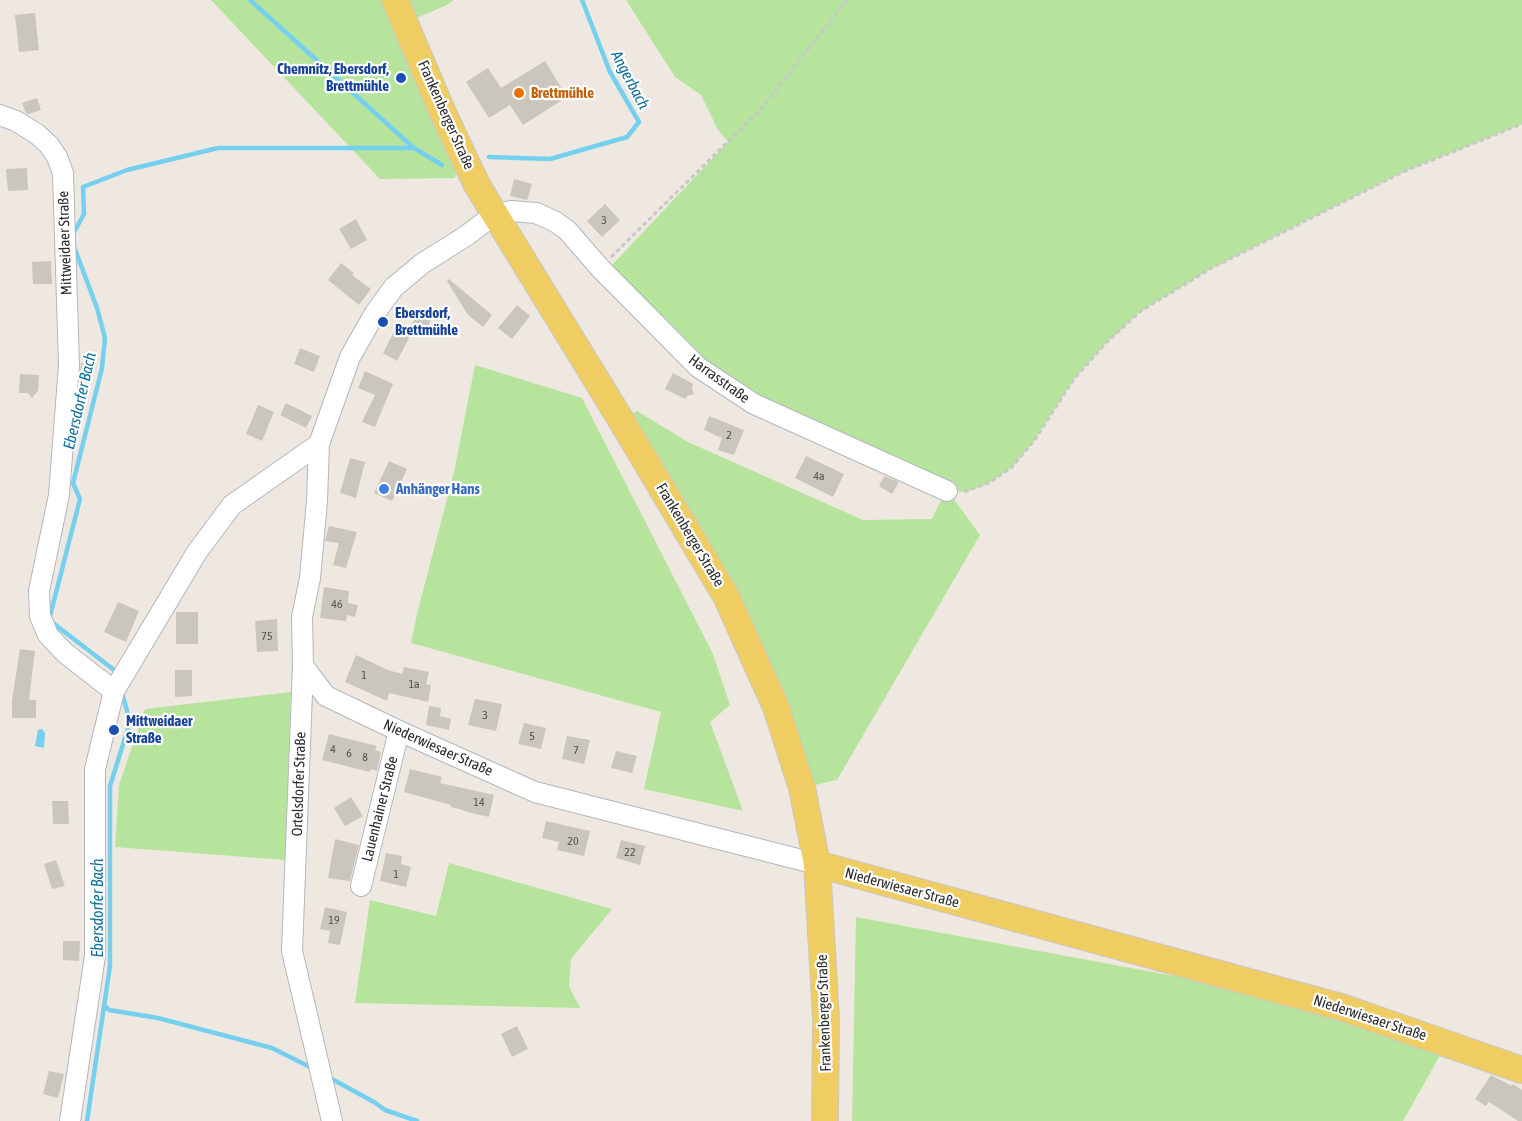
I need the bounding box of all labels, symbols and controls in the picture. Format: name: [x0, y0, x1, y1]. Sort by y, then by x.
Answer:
water label: Angerbach: [607, 47, 653, 113]
street label: Frankenberger Straße: [414, 58, 478, 172]
place label: Chemnitz, Ebersdorf, Brettmühle: [277, 60, 389, 95]
marker: Chemnitz, Ebersdorf, Brettmühle: [394, 71, 408, 85]
place label: Brettmühle: [531, 84, 594, 102]
marker: Brettmühle: [512, 86, 526, 100]
street label: Mittweidaer Straße: [54, 191, 76, 295]
house number: 3: [601, 213, 607, 227]
place label: Ebersdorf, Brettmühle: [395, 304, 458, 339]
marker: Ebersdorf, Brettmühle: [376, 315, 390, 329]
water label: Ebersdorfer Bach: [60, 351, 100, 451]
street label: Harrasstraße: [685, 351, 753, 407]
house number: 2: [726, 428, 732, 442]
house number: 4a: [813, 469, 825, 483]
place label: Anhänger Hans: [396, 480, 480, 498]
street label: Frankenberger Straße: [652, 480, 728, 590]
marker: Anhänger Hans: [377, 482, 391, 496]
house number: 46: [331, 597, 343, 611]
house number: 75: [261, 629, 273, 643]
house number: 1: [361, 668, 367, 682]
house number: 1a: [408, 677, 420, 691]
house number: 3: [482, 708, 488, 722]
place label: Mittweidaer Straße: [126, 712, 193, 747]
street label: Niederwiesaer Straße: [381, 716, 495, 780]
marker: Mittweidaer Straße: [107, 723, 121, 737]
house number: 5: [529, 729, 535, 743]
street label: Ortelsdorfer Straße: [288, 731, 310, 837]
house number: 4: [330, 742, 336, 756]
house number: 7: [573, 743, 579, 757]
house number: 6: [346, 746, 352, 760]
house number: 8: [362, 750, 368, 764]
street label: Lauenhainer Straße: [358, 754, 402, 864]
house number: 14: [473, 795, 485, 809]
house number: 20: [567, 834, 579, 848]
house number: 22: [624, 845, 636, 859]
water label: Ebersdorfer Bach: [88, 859, 108, 957]
street label: Niederwiesaer Straße: [843, 864, 961, 912]
house number: 1: [393, 867, 399, 881]
house number: 19: [328, 913, 340, 927]
street label: Frankenberger Straße: [813, 954, 835, 1072]
street label: Niederwiesaer Straße: [1311, 991, 1429, 1045]

